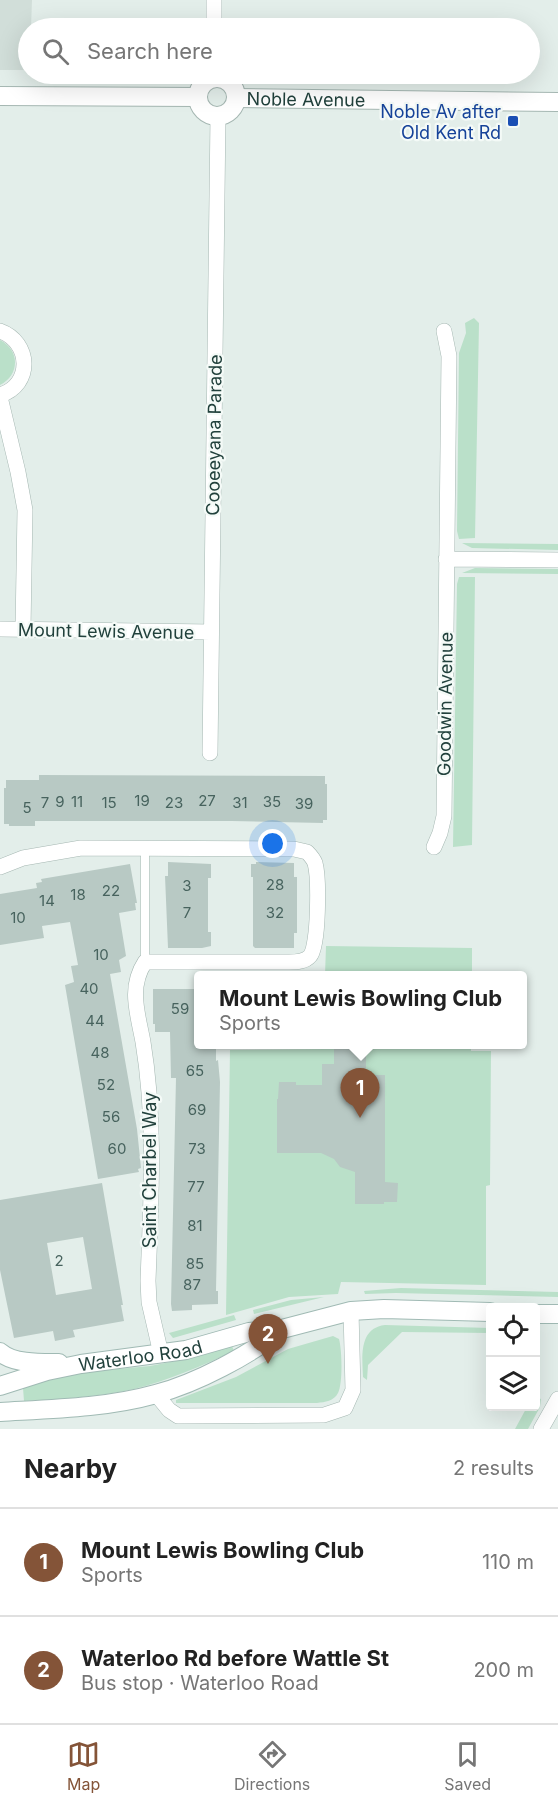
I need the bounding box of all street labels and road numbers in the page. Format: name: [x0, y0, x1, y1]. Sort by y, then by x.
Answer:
street label: Noble Avenue: [247, 88, 365, 110]
street label: Cooeeyana Parade: [202, 354, 226, 516]
street label: Mount Lewis Avenue: [18, 619, 194, 643]
street label: Goodwin Avenue: [433, 632, 457, 776]
street label: Saint Charbel Way: [139, 1092, 160, 1248]
street label: Waterloo Road: [77, 1335, 205, 1375]

